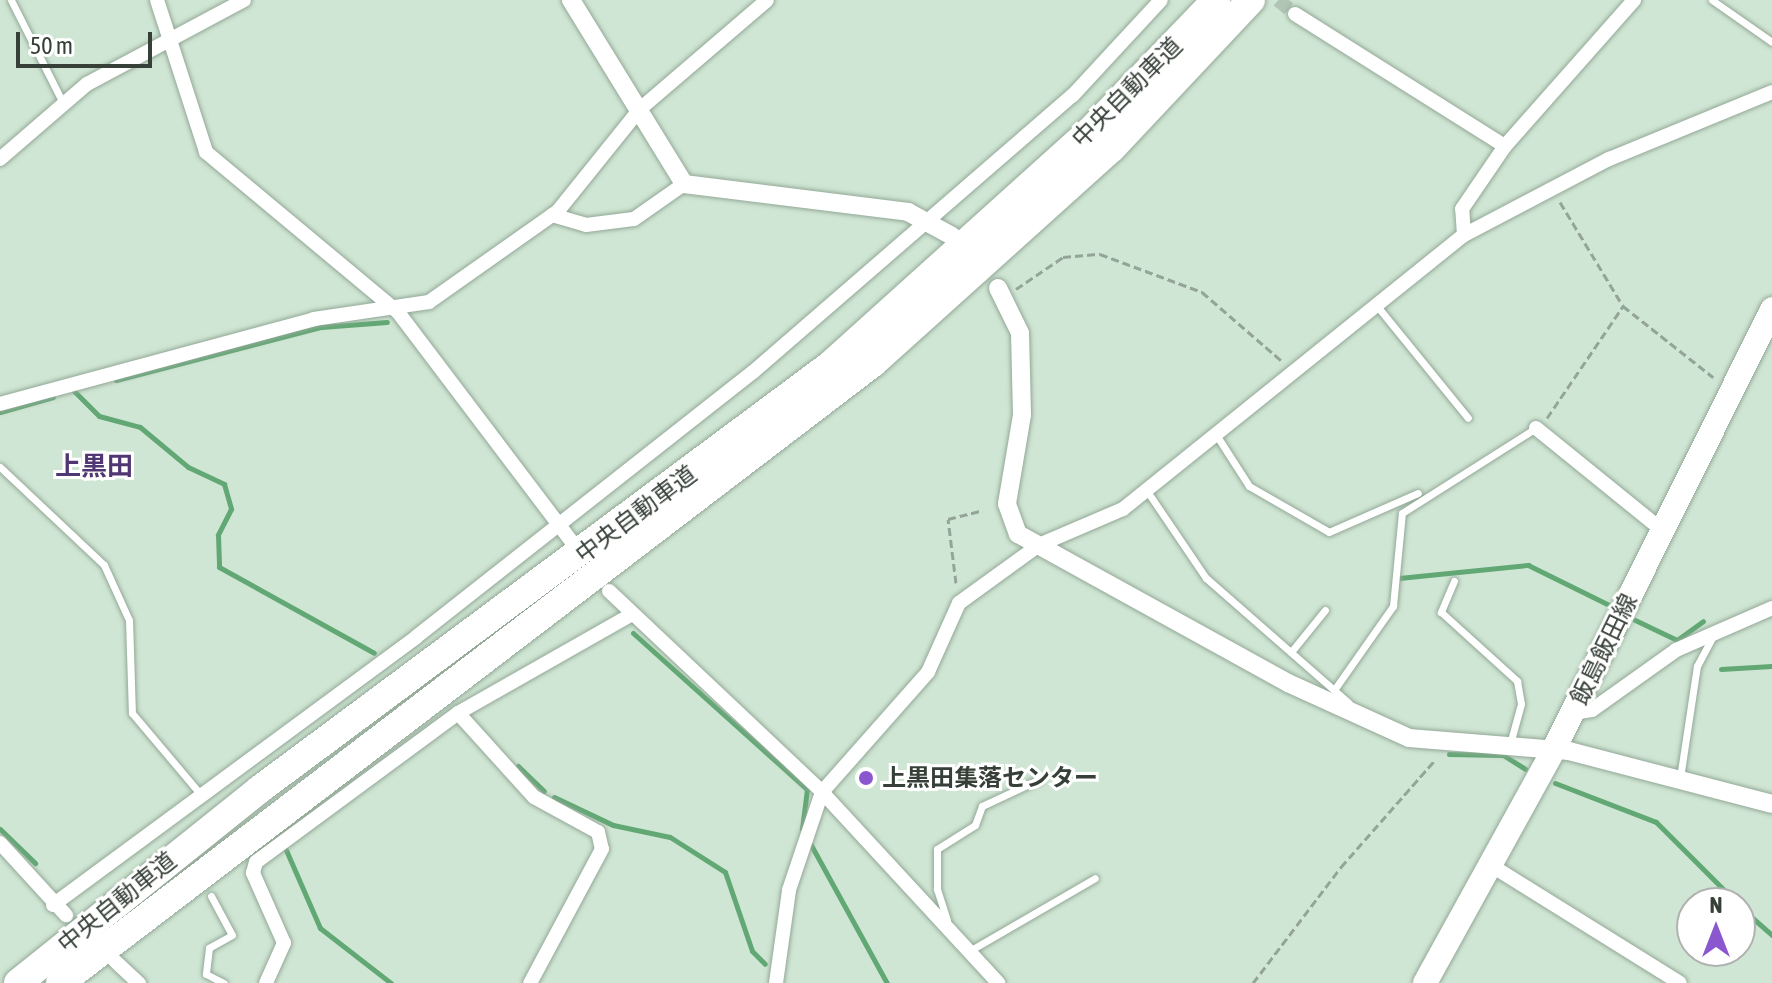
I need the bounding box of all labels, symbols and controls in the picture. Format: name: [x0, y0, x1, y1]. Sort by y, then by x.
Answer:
scale bar: [20, 16, 156, 66]
street label: 中央自動車道: [1066, 31, 1188, 153]
text: 50 m: [30, 32, 73, 59]
district label: 上黒田: [55, 451, 133, 483]
street label: 中央自動車道: [570, 459, 702, 569]
street label: 飯島飯田線: [1565, 589, 1643, 709]
place label: 上黒田集落センター: [882, 764, 1098, 792]
marker: 上黒田集落センター: [857, 769, 875, 787]
street label: 中央自動車道: [52, 845, 182, 959]
north arrow: [1676, 887, 1756, 967]
text: N: [1710, 892, 1722, 918]

